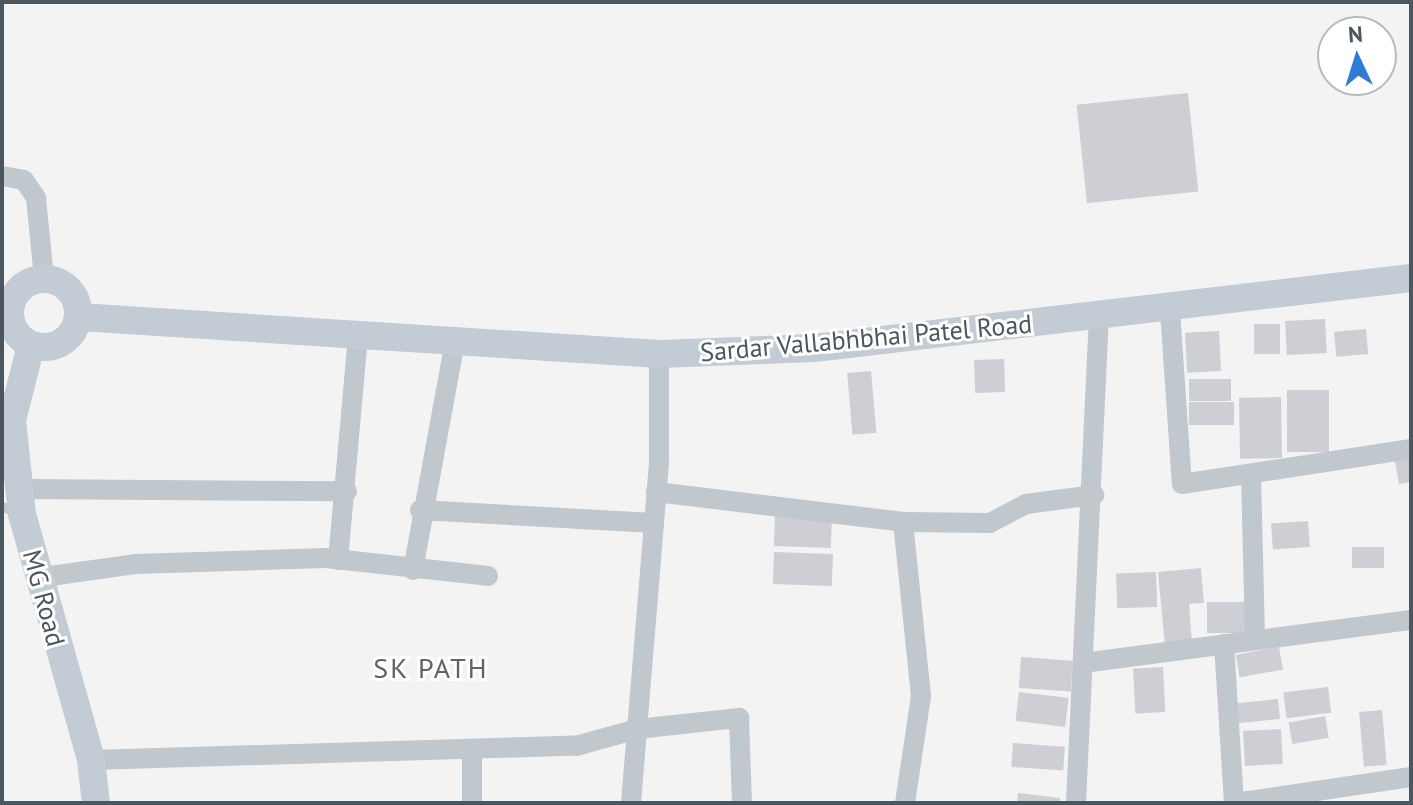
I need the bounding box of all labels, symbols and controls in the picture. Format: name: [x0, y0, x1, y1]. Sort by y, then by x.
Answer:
north arrow: [1317, 16, 1397, 96]
text: N: [1347, 20, 1364, 49]
street label: Sardar Vallabhbhai Patel Road: [698, 308, 1034, 368]
street label: MG Road: [16, 546, 72, 650]
district label: SK PATH: [373, 651, 489, 685]

